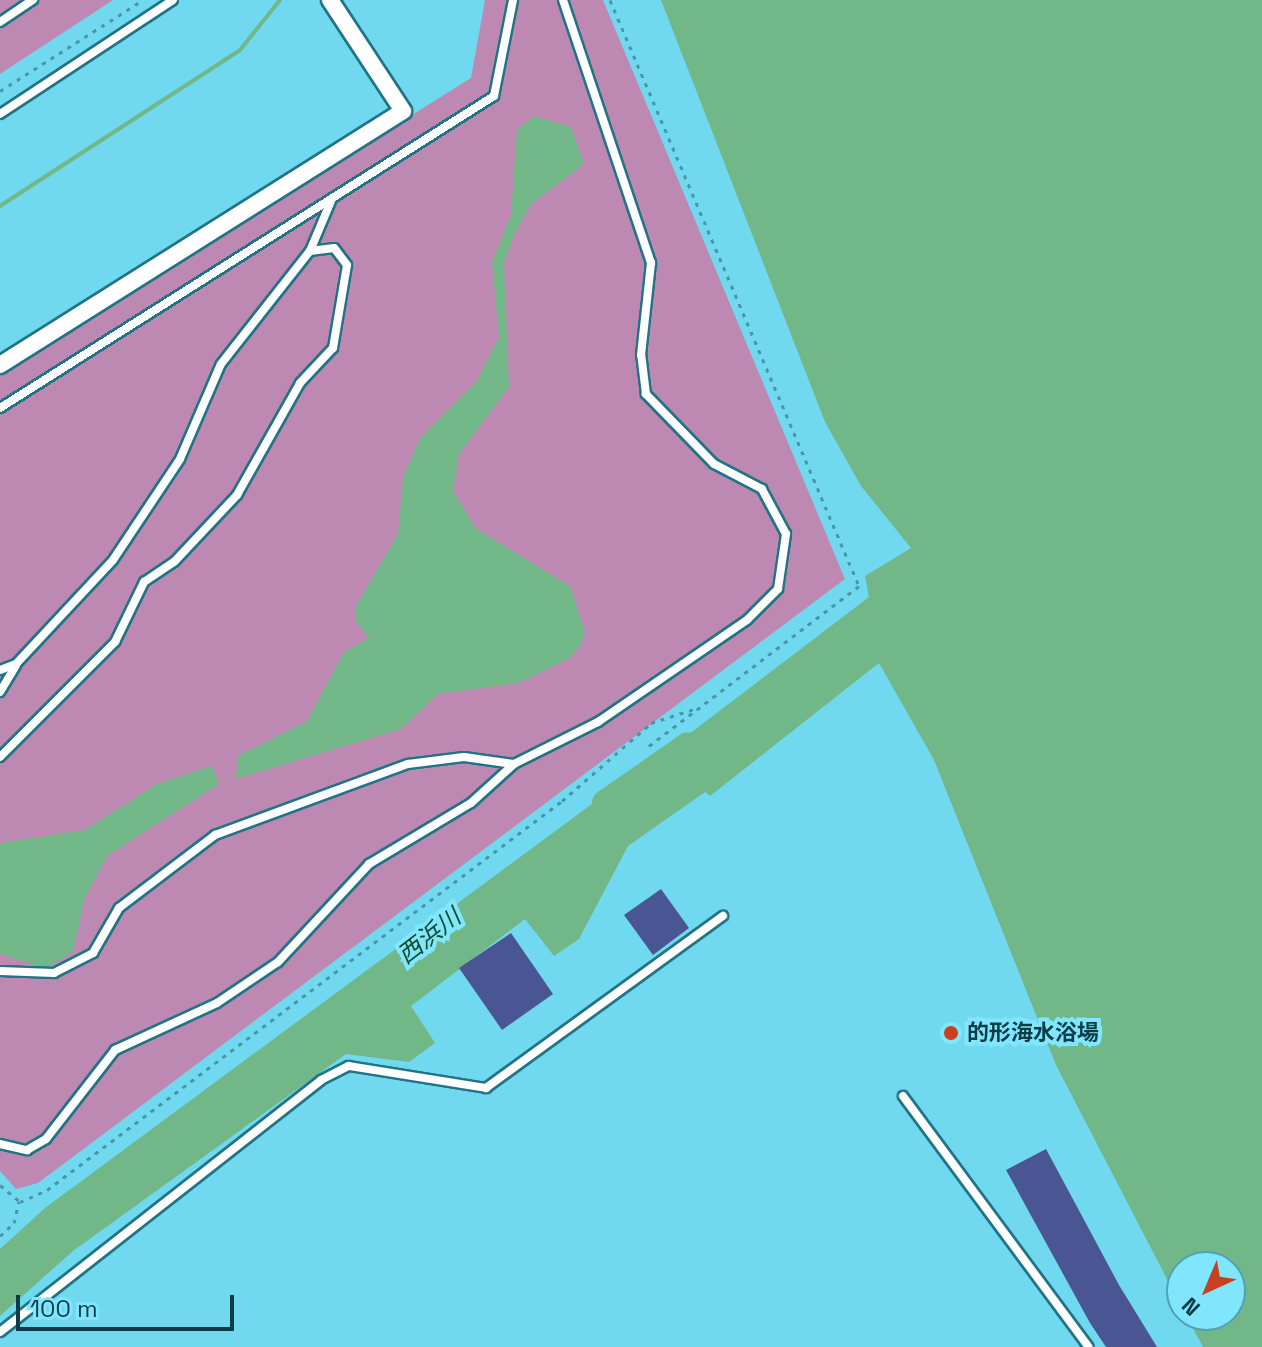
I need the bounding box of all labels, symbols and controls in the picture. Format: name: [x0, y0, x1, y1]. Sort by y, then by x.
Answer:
water label: 西浜川: [392, 902, 466, 970]
place label: 的形海水浴場: [967, 1020, 1099, 1046]
marker: 的形海水浴場: [942, 1024, 960, 1042]
north arrow: [1166, 1251, 1246, 1331]
scale bar: [20, 1279, 238, 1329]
text: N: [1176, 1292, 1206, 1322]
text: 100 m: [30, 1293, 98, 1324]

